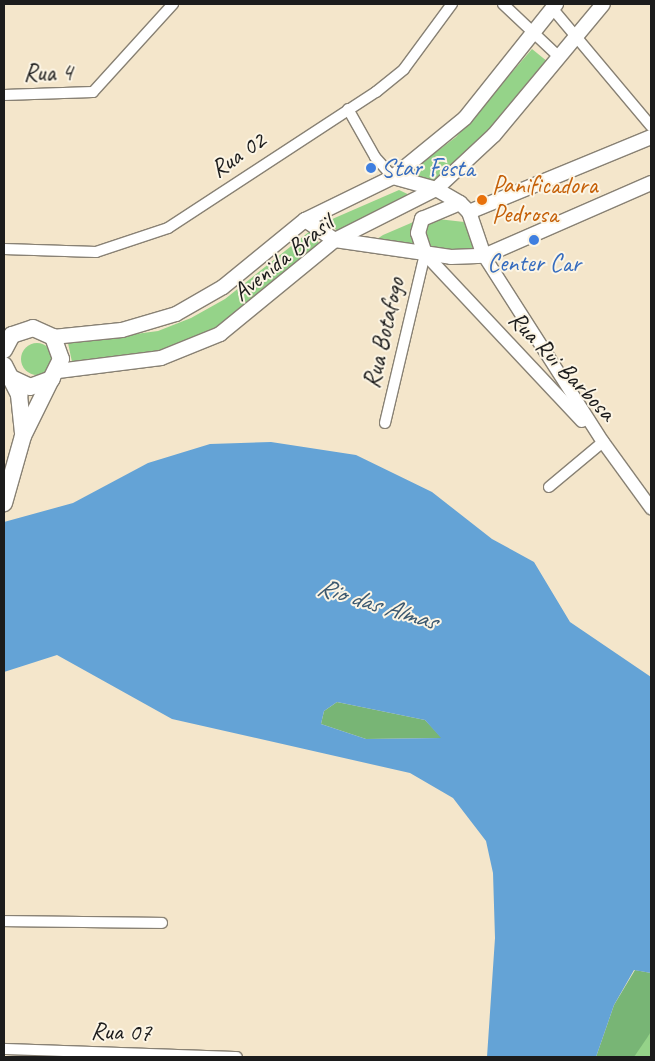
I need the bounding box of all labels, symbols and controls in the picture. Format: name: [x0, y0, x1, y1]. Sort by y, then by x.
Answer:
street label: Rua 4: [23, 58, 73, 88]
street label: Rua 02: [205, 126, 271, 184]
place label: Star Festa: [381, 153, 474, 183]
marker: Star Festa: [365, 162, 377, 174]
place label: Panificadora Pedrosa: [492, 171, 598, 230]
marker: Panificadora Pedrosa: [476, 194, 488, 206]
street label: Avenida Brasil: [227, 208, 339, 308]
marker: Center Car: [528, 234, 540, 246]
place label: Center Car: [487, 248, 581, 278]
street label: Rua Botafogo: [357, 275, 411, 391]
street label: Rua Rui Barbosa: [502, 304, 622, 428]
water label: Rio das Almas: [313, 571, 441, 637]
street label: Rua 07: [90, 1016, 152, 1048]

